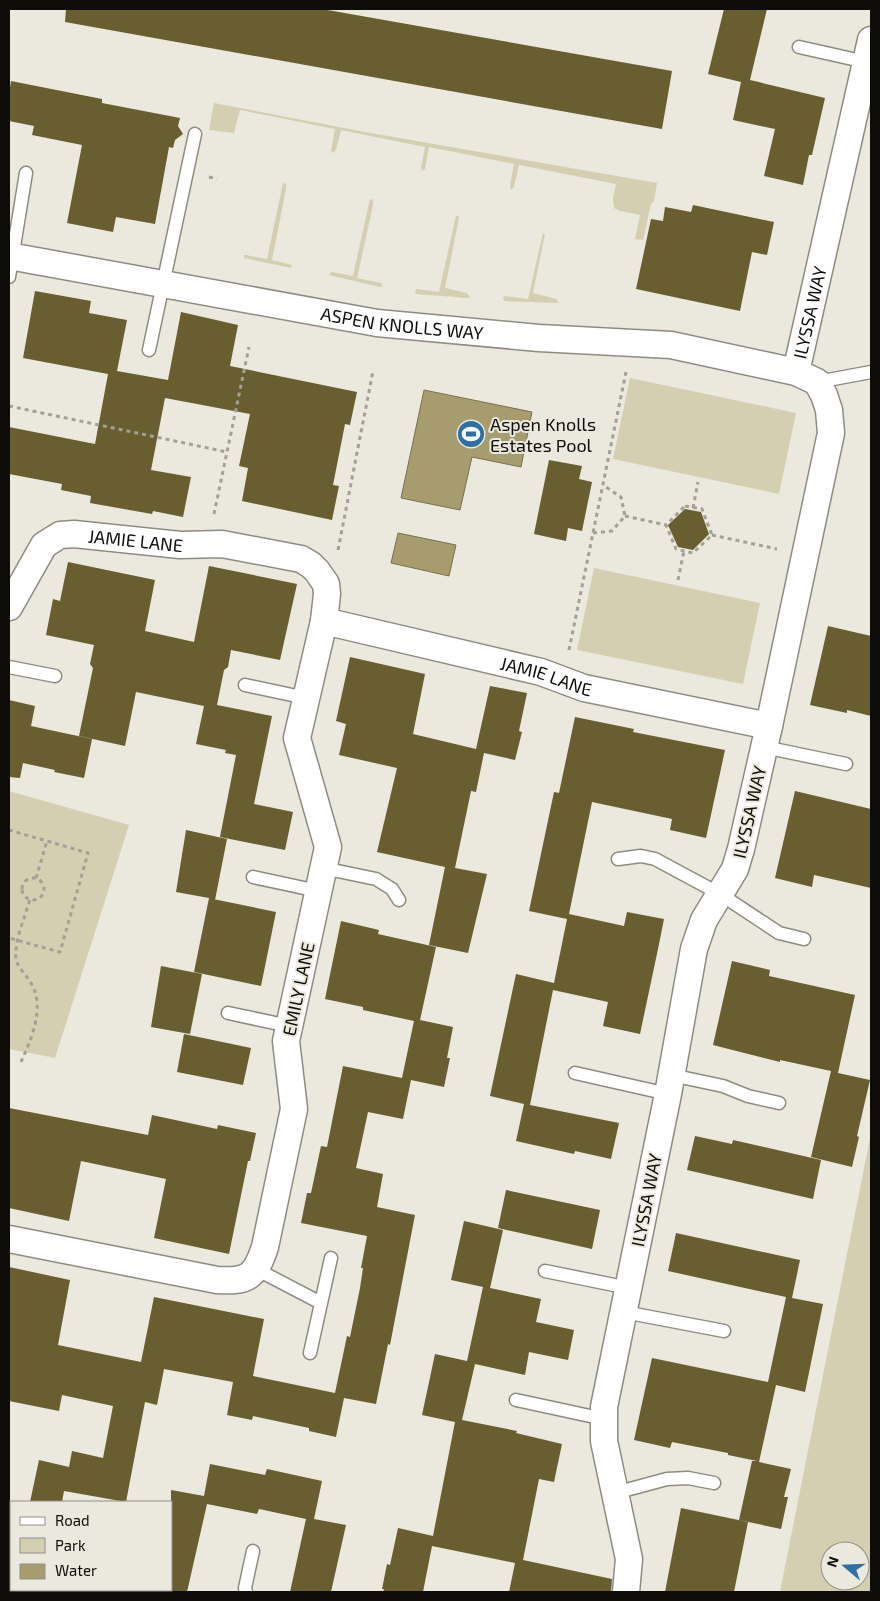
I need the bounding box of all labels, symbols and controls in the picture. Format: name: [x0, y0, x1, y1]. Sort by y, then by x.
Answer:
street label: ILYSSA WAY: [788, 263, 831, 361]
street label: ASPEN KNOLLS WAY: [319, 302, 485, 344]
place label: Aspen Knolls Estates Pool: [490, 413, 596, 456]
sports icon: Aspen Knolls Estates Pool: [456, 419, 486, 449]
street label: JAMIE LANE: [87, 525, 184, 556]
street label: JAMIE LANE: [498, 652, 594, 700]
street label: ILYSSA WAY: [728, 763, 771, 860]
street label: EMILY LANE: [277, 940, 319, 1038]
street label: ILYSSA WAY: [626, 1151, 666, 1248]
legend: [10, 1501, 172, 1591]
text: Road: [55, 1511, 90, 1529]
text: Park: [55, 1536, 86, 1554]
north arrow: [820, 1541, 870, 1591]
text: N: [823, 1554, 842, 1569]
text: Water: [55, 1561, 97, 1579]

